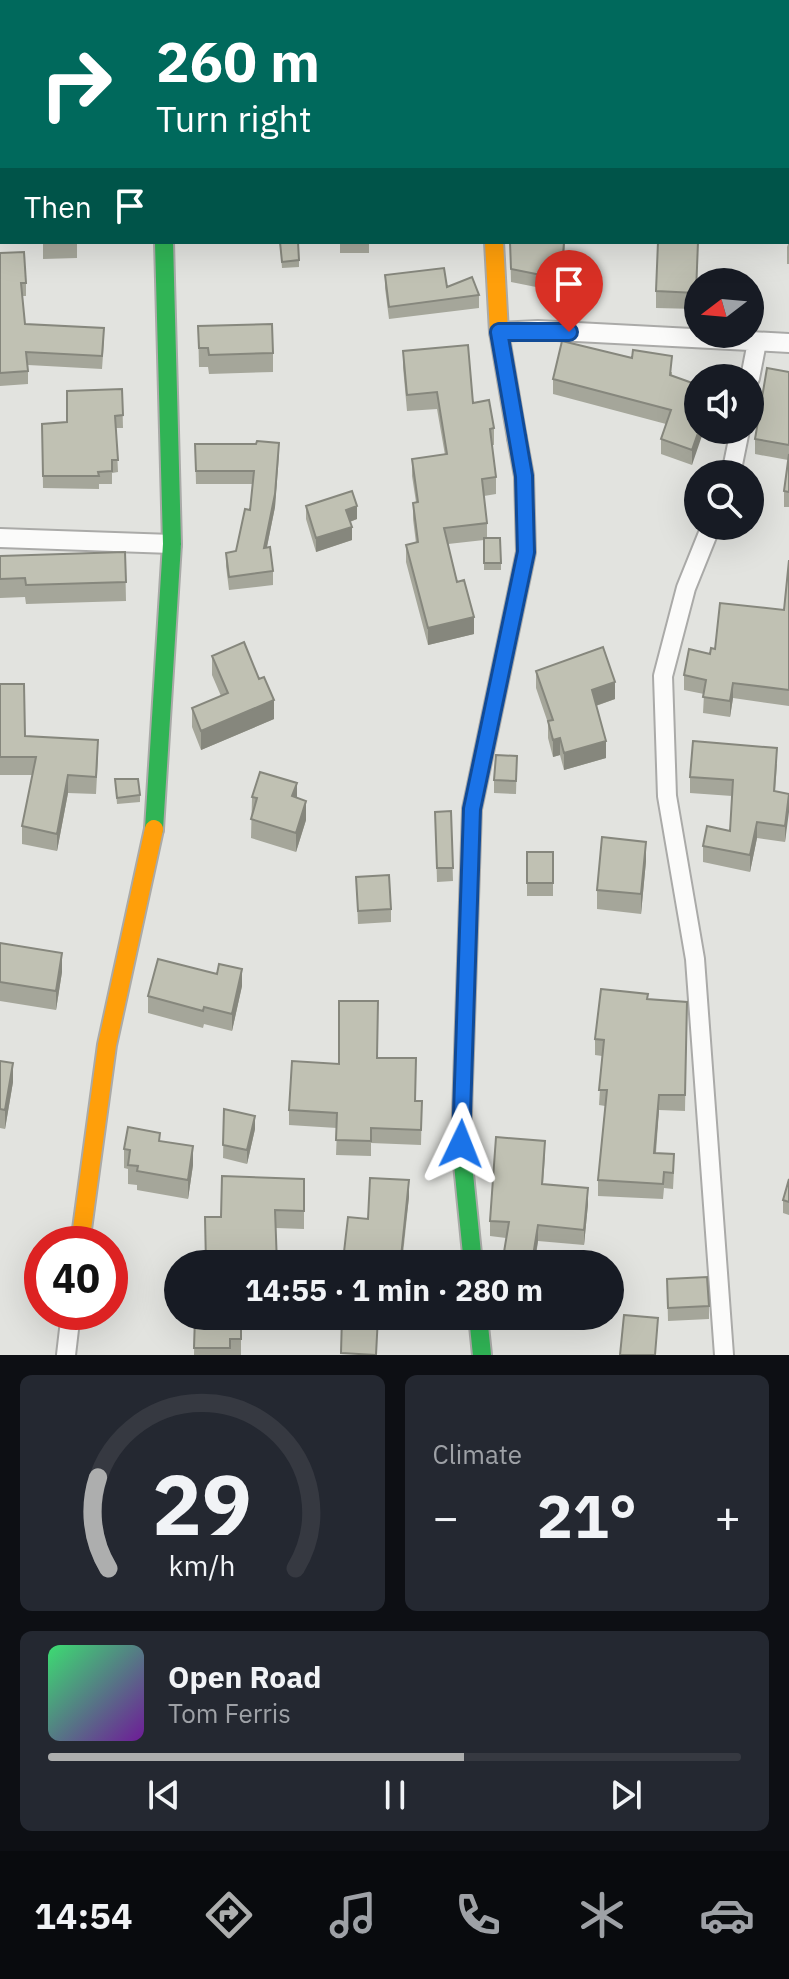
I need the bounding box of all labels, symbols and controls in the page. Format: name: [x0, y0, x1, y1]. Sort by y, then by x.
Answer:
text: 260 m: [156, 25, 320, 97]
icon: right: [24, 32, 128, 136]
text: Turn right: [156, 95, 312, 142]
icon: arrive: [108, 184, 152, 228]
text: Then: [24, 187, 92, 226]
pin: [535, 250, 603, 332]
icon: arrive: [547, 262, 591, 306]
north arrow: [684, 268, 764, 348]
map controls: [684, 268, 764, 540]
button: sound: [684, 364, 764, 444]
button: search: [684, 460, 764, 540]
position arrow: [419, 1102, 503, 1186]
speed limit sign: 40: [24, 1226, 128, 1330]
text: 14:55 · 1 min · 280 m: [245, 1270, 543, 1309]
text: Climate: [433, 1437, 522, 1471]
text: 29: [152, 1450, 252, 1558]
text: 21°: [537, 1476, 637, 1555]
text: −: [433, 1488, 459, 1545]
text: +: [715, 1488, 741, 1545]
text: km/h: [169, 1547, 236, 1584]
text: Open Road: [168, 1657, 321, 1696]
text: Tom Ferris: [168, 1696, 291, 1730]
icon: previous: [142, 1773, 186, 1817]
icon: pause: [373, 1773, 417, 1817]
icon: next: [604, 1773, 648, 1817]
icon: directions: [201, 1887, 257, 1943]
icon: music: [325, 1887, 381, 1943]
icon: phone: [450, 1887, 506, 1943]
icon: climate: [574, 1887, 630, 1943]
icon: car: [699, 1887, 755, 1943]
text: 14:54: [34, 1892, 133, 1939]

